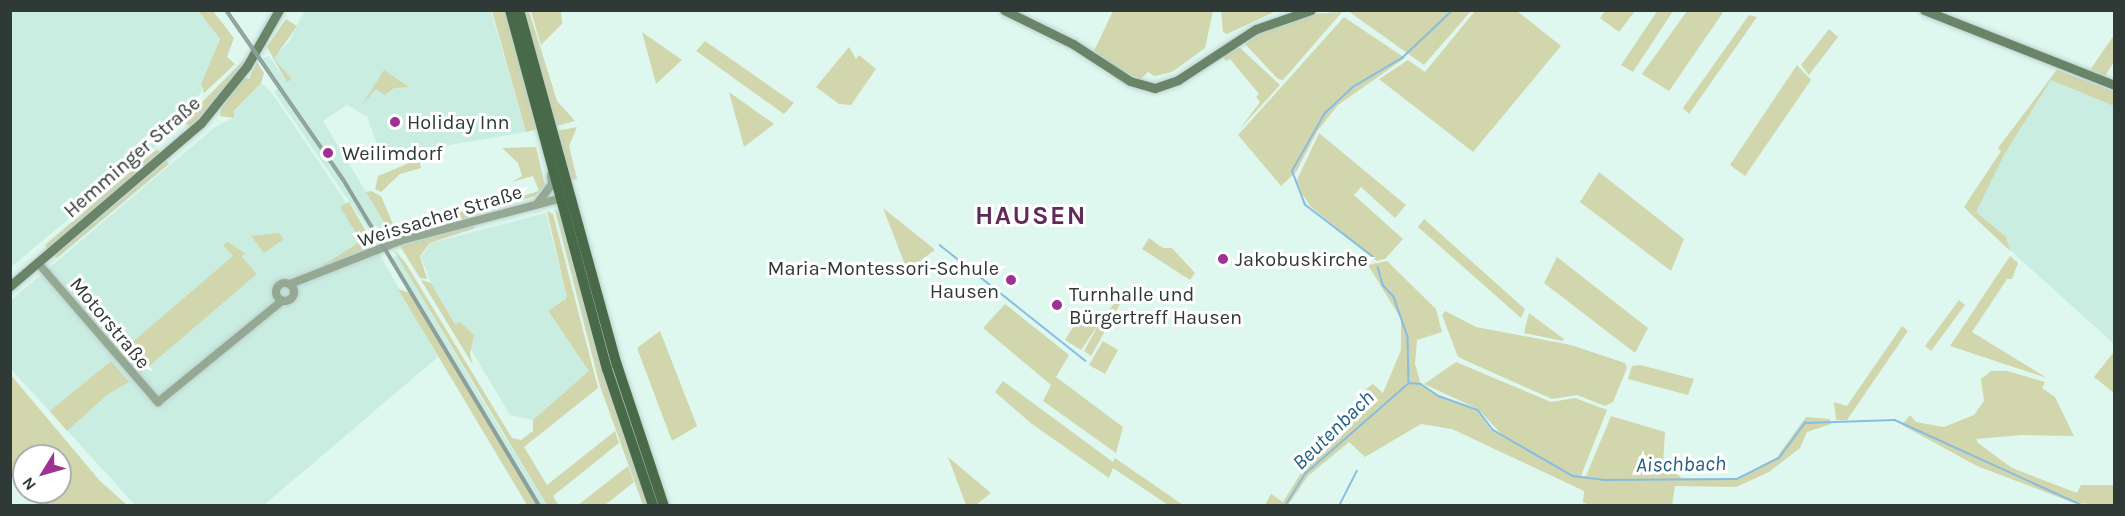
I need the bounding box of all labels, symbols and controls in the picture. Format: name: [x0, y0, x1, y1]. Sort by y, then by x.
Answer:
street label: Hemminger Straße: [59, 91, 205, 223]
place label: Holiday Inn: [407, 110, 510, 134]
marker: Holiday Inn: [388, 115, 402, 129]
place label: Weilimdorf: [342, 141, 443, 165]
marker: Weilimdorf: [319, 144, 337, 162]
street label: Weissacher Straße: [355, 180, 525, 252]
district label: HAUSEN: [975, 200, 1087, 232]
place label: Jakobuskirche: [1235, 247, 1368, 271]
marker: Jakobuskirche: [1216, 252, 1230, 266]
place label: Maria-Montessori-Schule Hausen: [768, 256, 999, 303]
street label: Motorstraße: [65, 272, 155, 374]
marker: Maria-Montessori-Schule Hausen: [1004, 273, 1018, 287]
place label: Turnhalle und Bürgertreff Hausen: [1069, 282, 1242, 329]
marker: Turnhalle und Bürgertreff Hausen: [1050, 298, 1064, 312]
water label: Beutenbach: [1287, 385, 1379, 475]
north arrow: [12, 444, 72, 504]
water label: Aischbach: [1636, 451, 1726, 477]
text: N: [18, 474, 40, 494]

